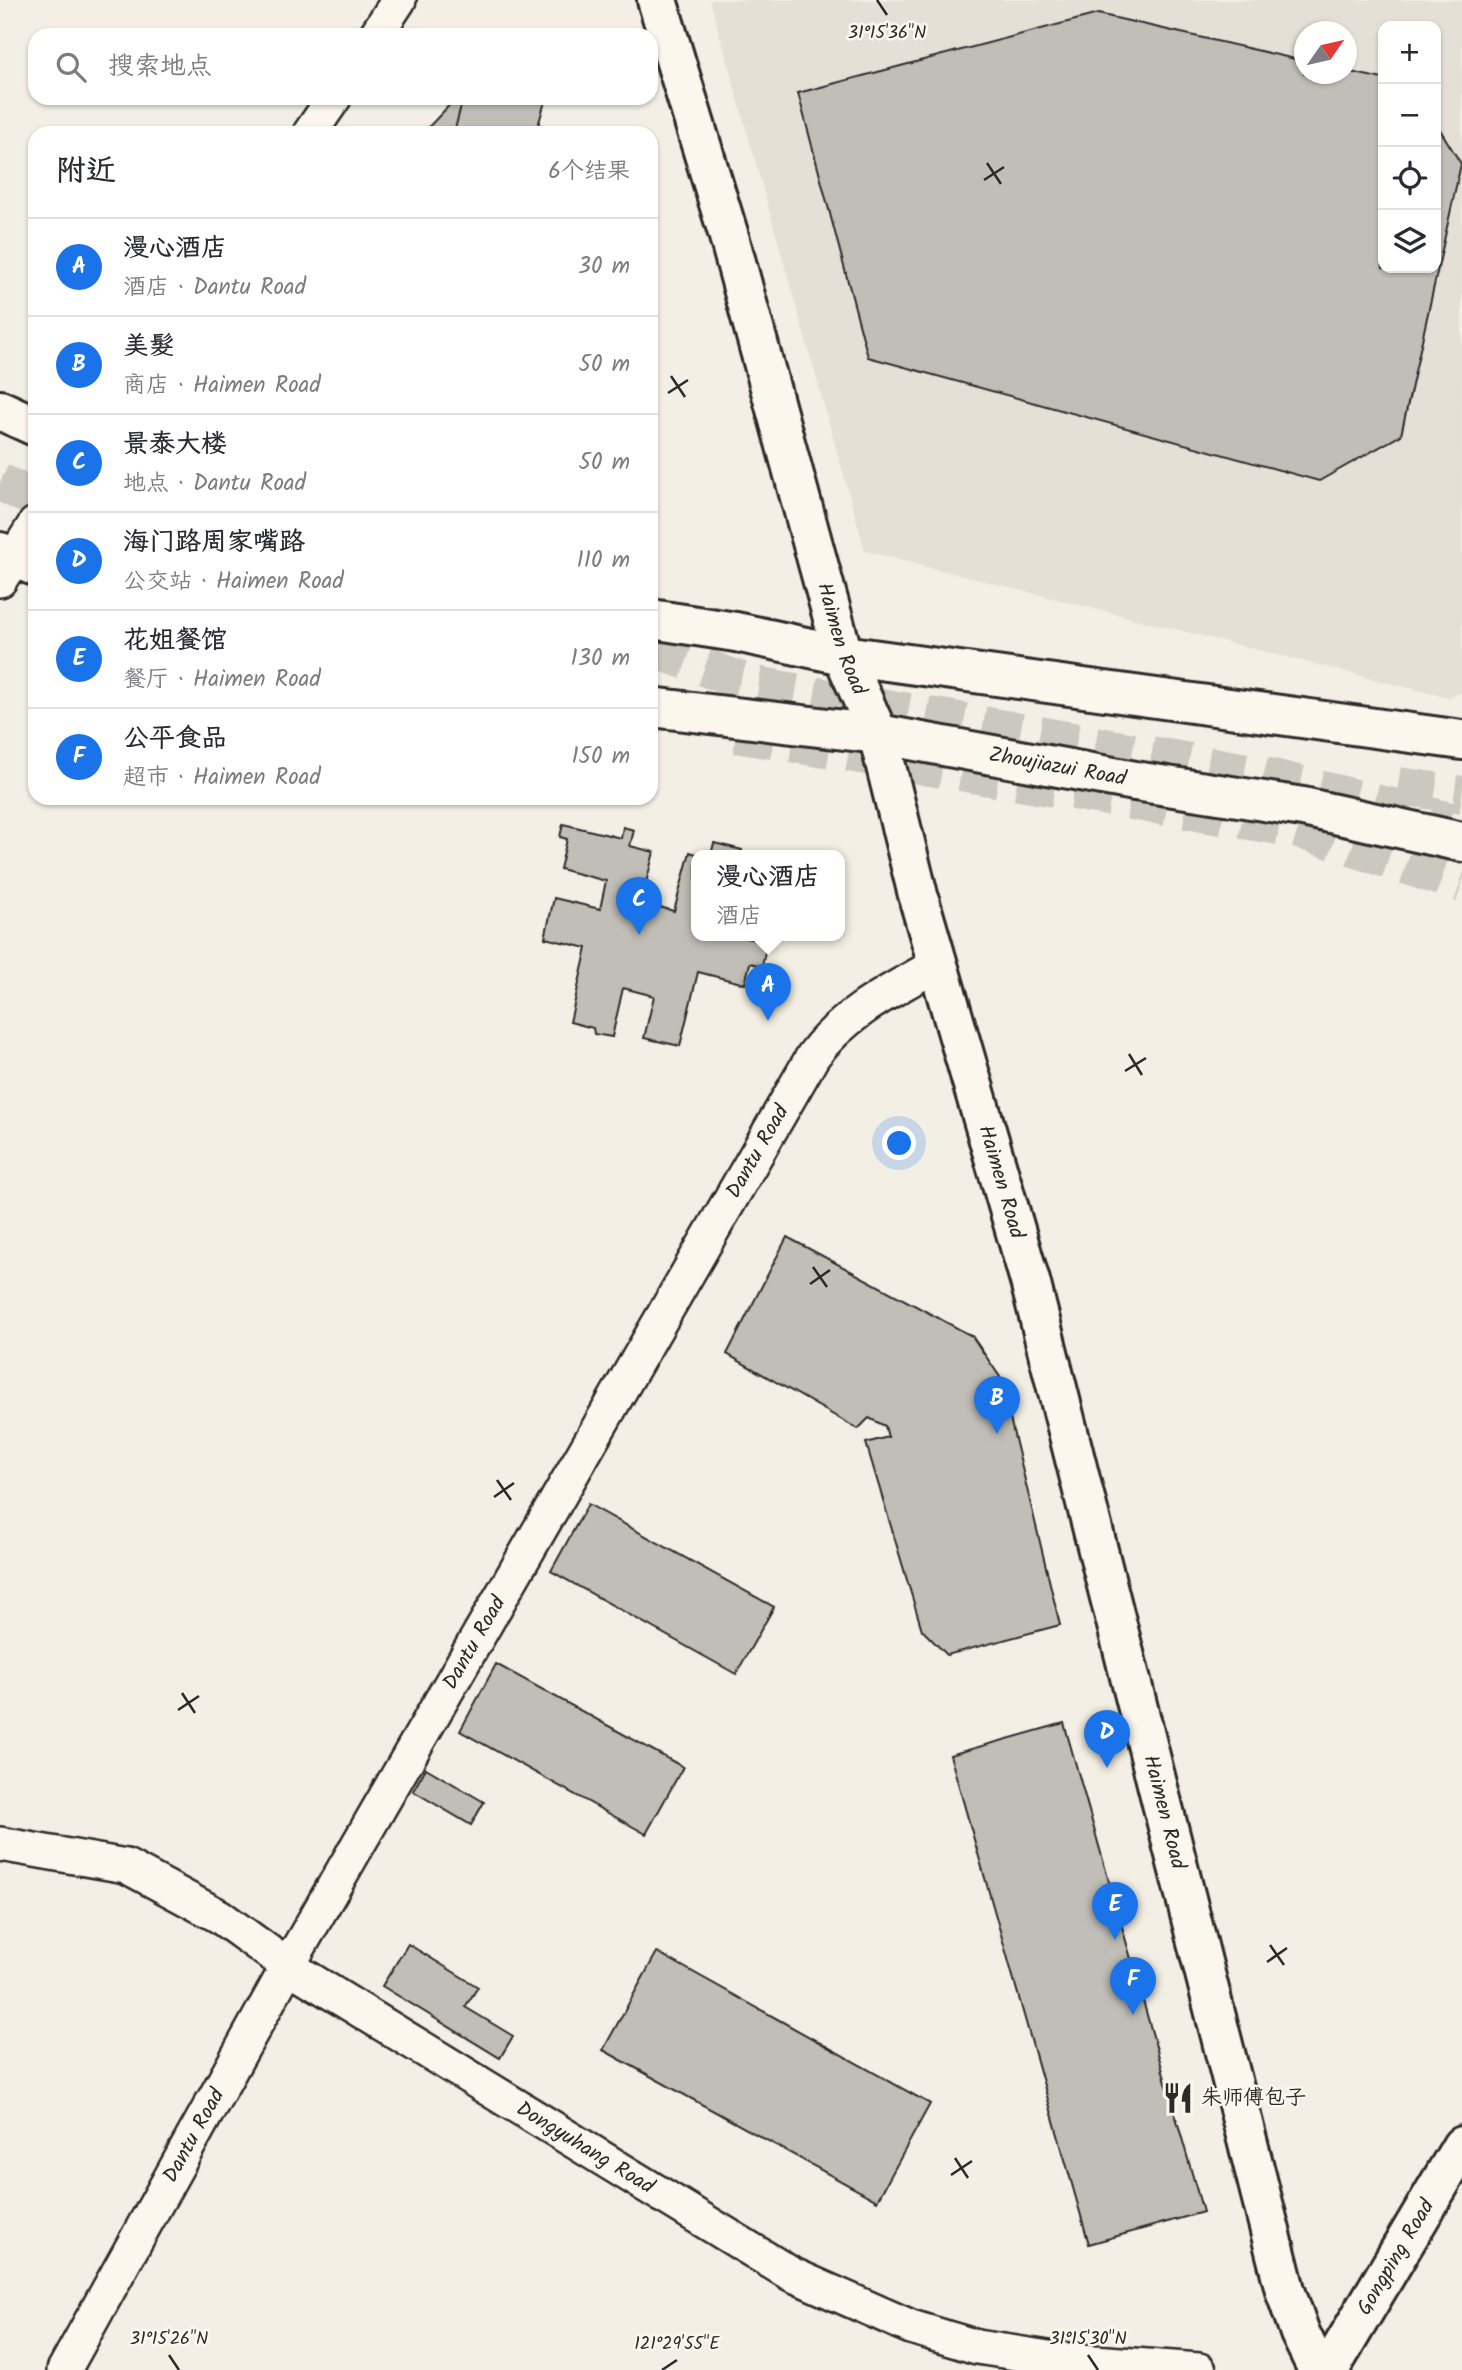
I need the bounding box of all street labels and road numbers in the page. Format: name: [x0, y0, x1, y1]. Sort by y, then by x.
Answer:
street label: Haimen Road: [808, 579, 875, 701]
street label: Zhoujiazui Road: [986, 738, 1129, 796]
street label: Dantu Road: [718, 1098, 798, 1205]
street label: Haimen Road: [969, 1121, 1033, 1243]
street label: Dantu Road: [434, 1589, 515, 1696]
street label: Haimen Road: [1134, 1751, 1195, 1873]
street label: Dantu Road: [154, 2082, 234, 2189]
street label: Dongyuhang Road: [509, 2093, 661, 2203]
street label: Gongping Road: [1348, 2192, 1444, 2322]

